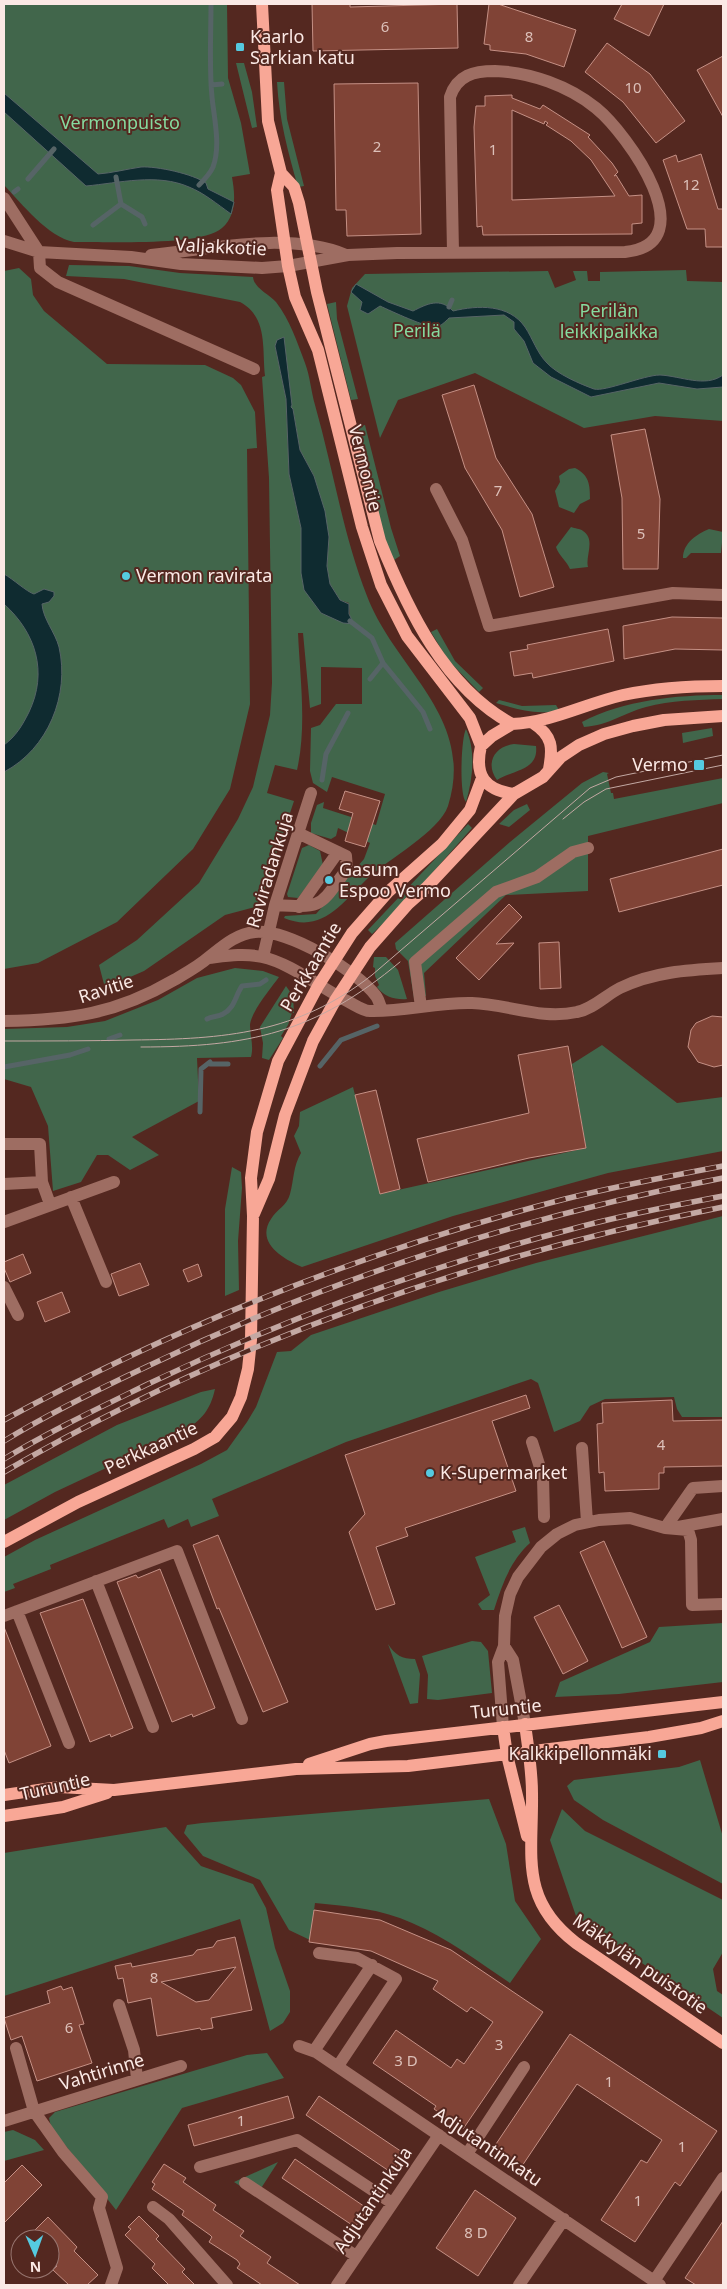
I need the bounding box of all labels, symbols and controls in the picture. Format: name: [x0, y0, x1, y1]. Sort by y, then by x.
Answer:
house number: 6: [381, 16, 389, 36]
place label: Kaarlo Sarkian katu: [250, 24, 355, 69]
house number: 8: [525, 26, 533, 46]
marker: Kaarlo Sarkian katu: [234, 41, 246, 53]
house number: 10: [624, 77, 642, 97]
park label: Vermonpuisto: [60, 110, 180, 134]
house number: 2: [373, 136, 381, 156]
house number: 1: [489, 139, 497, 159]
house number: 12: [682, 174, 700, 194]
street label: Valjakkotie: [175, 232, 267, 260]
park label: Perilän leikkipaikka: [560, 298, 658, 343]
park label: Perilä: [393, 318, 441, 342]
street label: Vermontie: [344, 422, 388, 513]
house number: 7: [494, 480, 502, 500]
house number: 5: [637, 523, 645, 543]
place label: Vermon ravirata: [136, 563, 272, 587]
marker: Vermon ravirata: [120, 570, 132, 582]
place label: Vermo: [632, 752, 688, 776]
marker: Vermo: [692, 758, 706, 772]
street label: Raviradankuja: [240, 809, 298, 931]
place label: Gasum Espoo Vermo: [339, 857, 451, 902]
marker: Gasum Espoo Vermo: [323, 874, 335, 886]
street label: Perkkaantie: [274, 917, 346, 1016]
street label: Ravitie: [75, 968, 136, 1008]
street label: Perkkaantie: [100, 1415, 201, 1479]
house number: 4: [657, 1434, 666, 1454]
place label: K-Supermarket: [440, 1460, 568, 1484]
marker: K-Supermarket: [424, 1467, 436, 1479]
street label: Turuntie: [469, 1692, 543, 1724]
place label: Kalkkipellonmäki: [509, 1741, 652, 1765]
marker: Kalkkipellonmäki: [656, 1748, 668, 1760]
street label: Turuntie: [17, 1766, 92, 1806]
street label: Mäkkylän puistotie: [568, 1908, 713, 2019]
house number: 8: [150, 1967, 158, 1987]
house number: 6: [65, 2017, 73, 2037]
house number: 3: [495, 2034, 503, 2054]
street label: Vahtirinne: [56, 2047, 147, 2095]
house number: 3 D: [394, 2050, 418, 2070]
house number: 1: [605, 2071, 613, 2091]
street label: Adjutantinkatu: [430, 2101, 547, 2191]
house number: 1: [237, 2110, 245, 2130]
house number: 1: [678, 2136, 686, 2156]
street label: Adjutantinkuja: [328, 2141, 417, 2257]
house number: 1: [634, 2190, 642, 2210]
house number: 8 D: [464, 2222, 488, 2242]
north arrow: [10, 2229, 60, 2279]
text: N: [29, 2258, 41, 2277]

